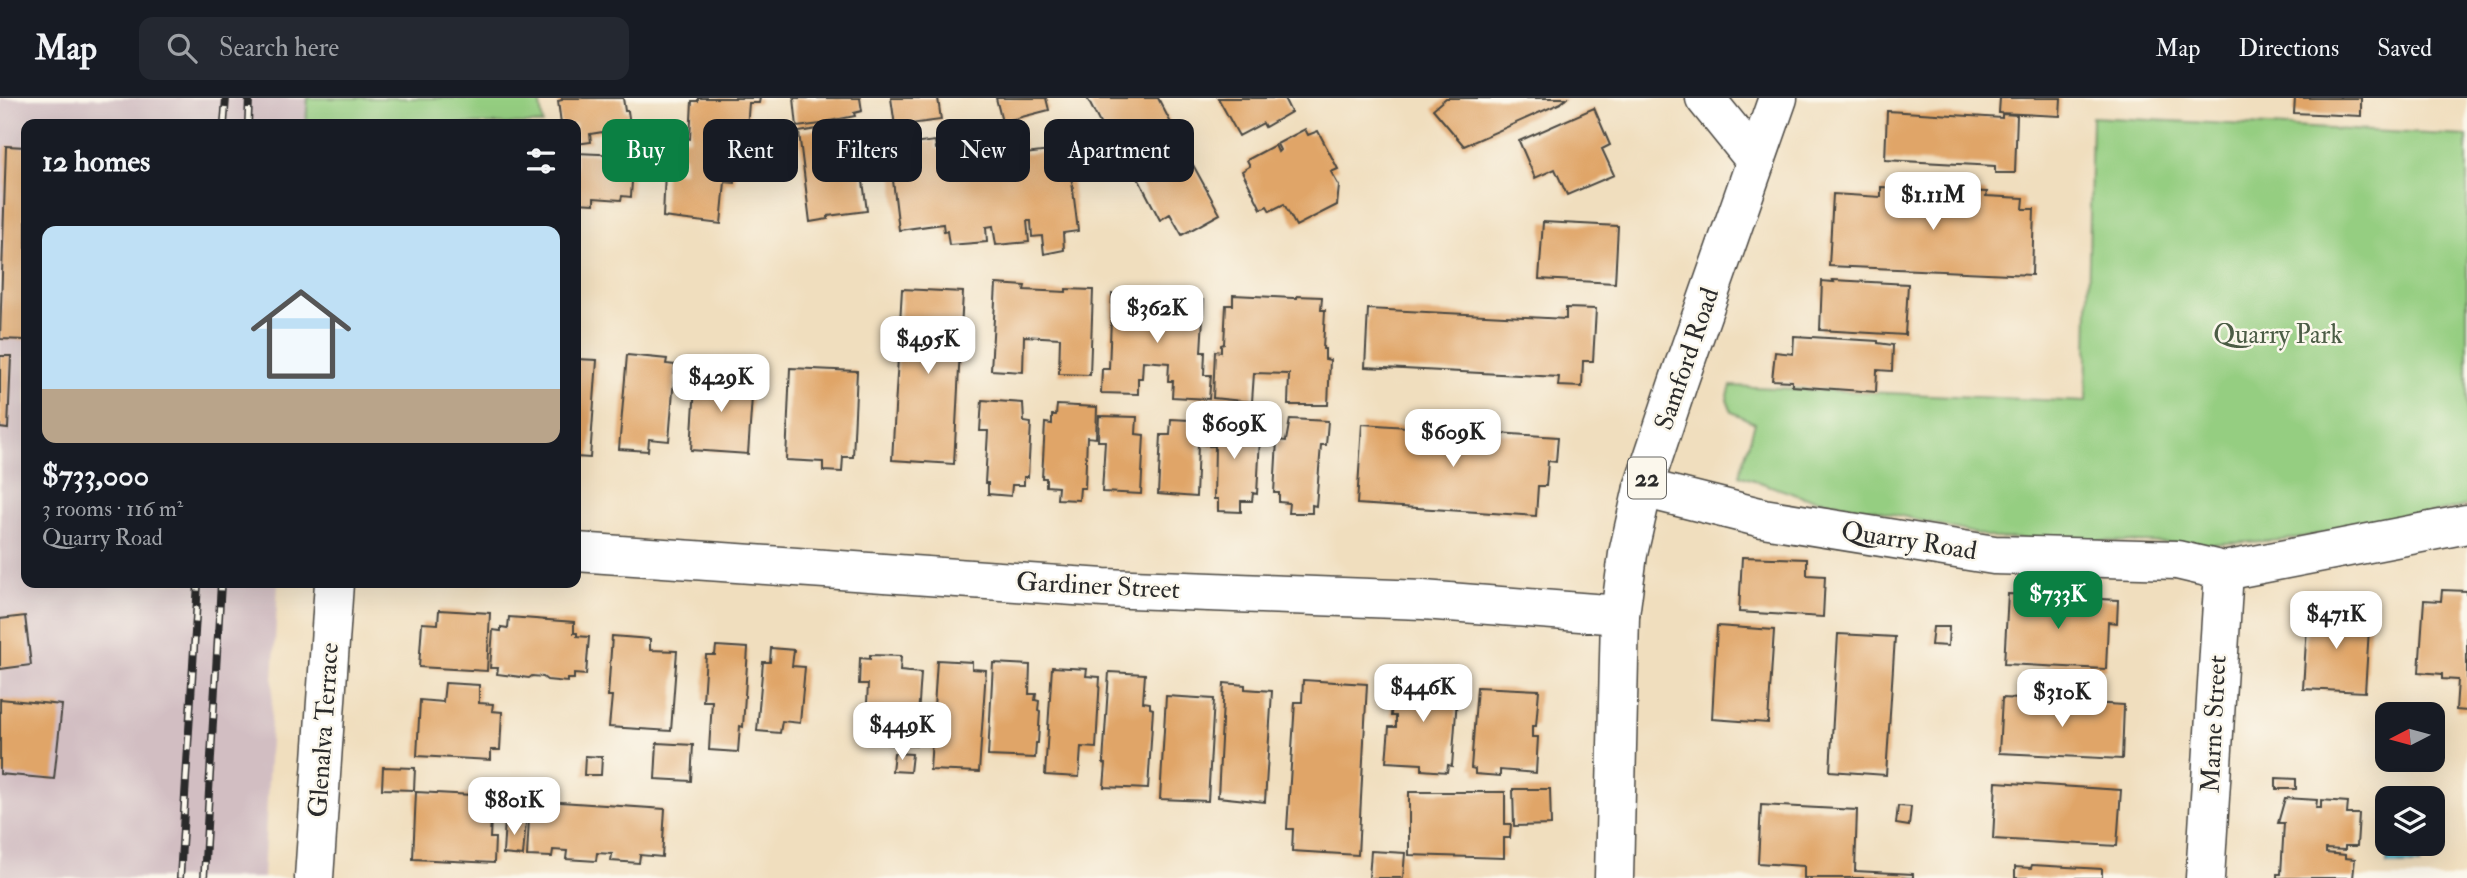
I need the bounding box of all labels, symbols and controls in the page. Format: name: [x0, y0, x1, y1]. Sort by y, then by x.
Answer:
search box: [139, 17, 629, 80]
text: Map: [35, 28, 97, 69]
icon: search: [163, 29, 201, 67]
text: Search here: [219, 32, 339, 64]
text: Map: [2155, 33, 2200, 64]
text: Directions: [2238, 33, 2339, 64]
text: Saved: [2377, 33, 2432, 64]
chip: Buy: [602, 119, 689, 182]
chip: Rent: [703, 119, 798, 182]
chip: Filters: [812, 119, 922, 182]
chip: New: [936, 119, 1030, 182]
chip: Apartment: [1044, 119, 1194, 182]
icon: filters: [522, 142, 560, 180]
text: 12 homes: [42, 143, 150, 180]
pin: $1.11M: [1876, 172, 1990, 232]
text: $1.11M: [1901, 180, 1965, 209]
icon: home: [238, 271, 364, 397]
street label: Samford Road: [1648, 284, 1726, 434]
pin: $362K: [1108, 286, 1206, 345]
text: $362K: [1126, 293, 1188, 322]
pin: $495K: [879, 316, 977, 376]
park label: Quarry Park: [2213, 319, 2343, 351]
text: $495K: [896, 324, 960, 353]
pin: $429K: [672, 354, 770, 414]
text: $429K: [689, 362, 753, 391]
pin: $609K: [1185, 402, 1283, 461]
text: $609K: [1202, 409, 1266, 438]
pin: $609K: [1404, 410, 1502, 469]
text: $609K: [1421, 417, 1485, 446]
text: $733,000: [42, 457, 149, 494]
road number: 22: [1628, 458, 1666, 498]
text: 3 rooms · 116 m²: [42, 494, 183, 523]
street label: Quarry Road: [1839, 515, 1979, 568]
text: Quarry Road: [42, 523, 163, 552]
street label: Gardiner Street: [1015, 566, 1181, 606]
pin: $733K: [2009, 572, 2107, 631]
text: $733K: [2029, 579, 2087, 608]
pin: $471K: [2287, 592, 2385, 651]
text: $471K: [2306, 599, 2366, 628]
street label: Glenalva Terrace: [302, 641, 346, 819]
street label: Marne Street: [2194, 654, 2234, 794]
pin: $446K: [1374, 664, 1472, 724]
pin: $310K: [2013, 670, 2111, 729]
text: $446K: [1390, 672, 1456, 701]
text: $310K: [2033, 677, 2091, 706]
pin: $449K: [853, 702, 951, 762]
north arrow: [2375, 702, 2445, 772]
map controls: [2375, 702, 2445, 856]
text: $449K: [869, 710, 935, 739]
pin: $801K: [465, 778, 563, 837]
text: $801K: [484, 785, 544, 814]
button: layers: [2375, 786, 2445, 856]

